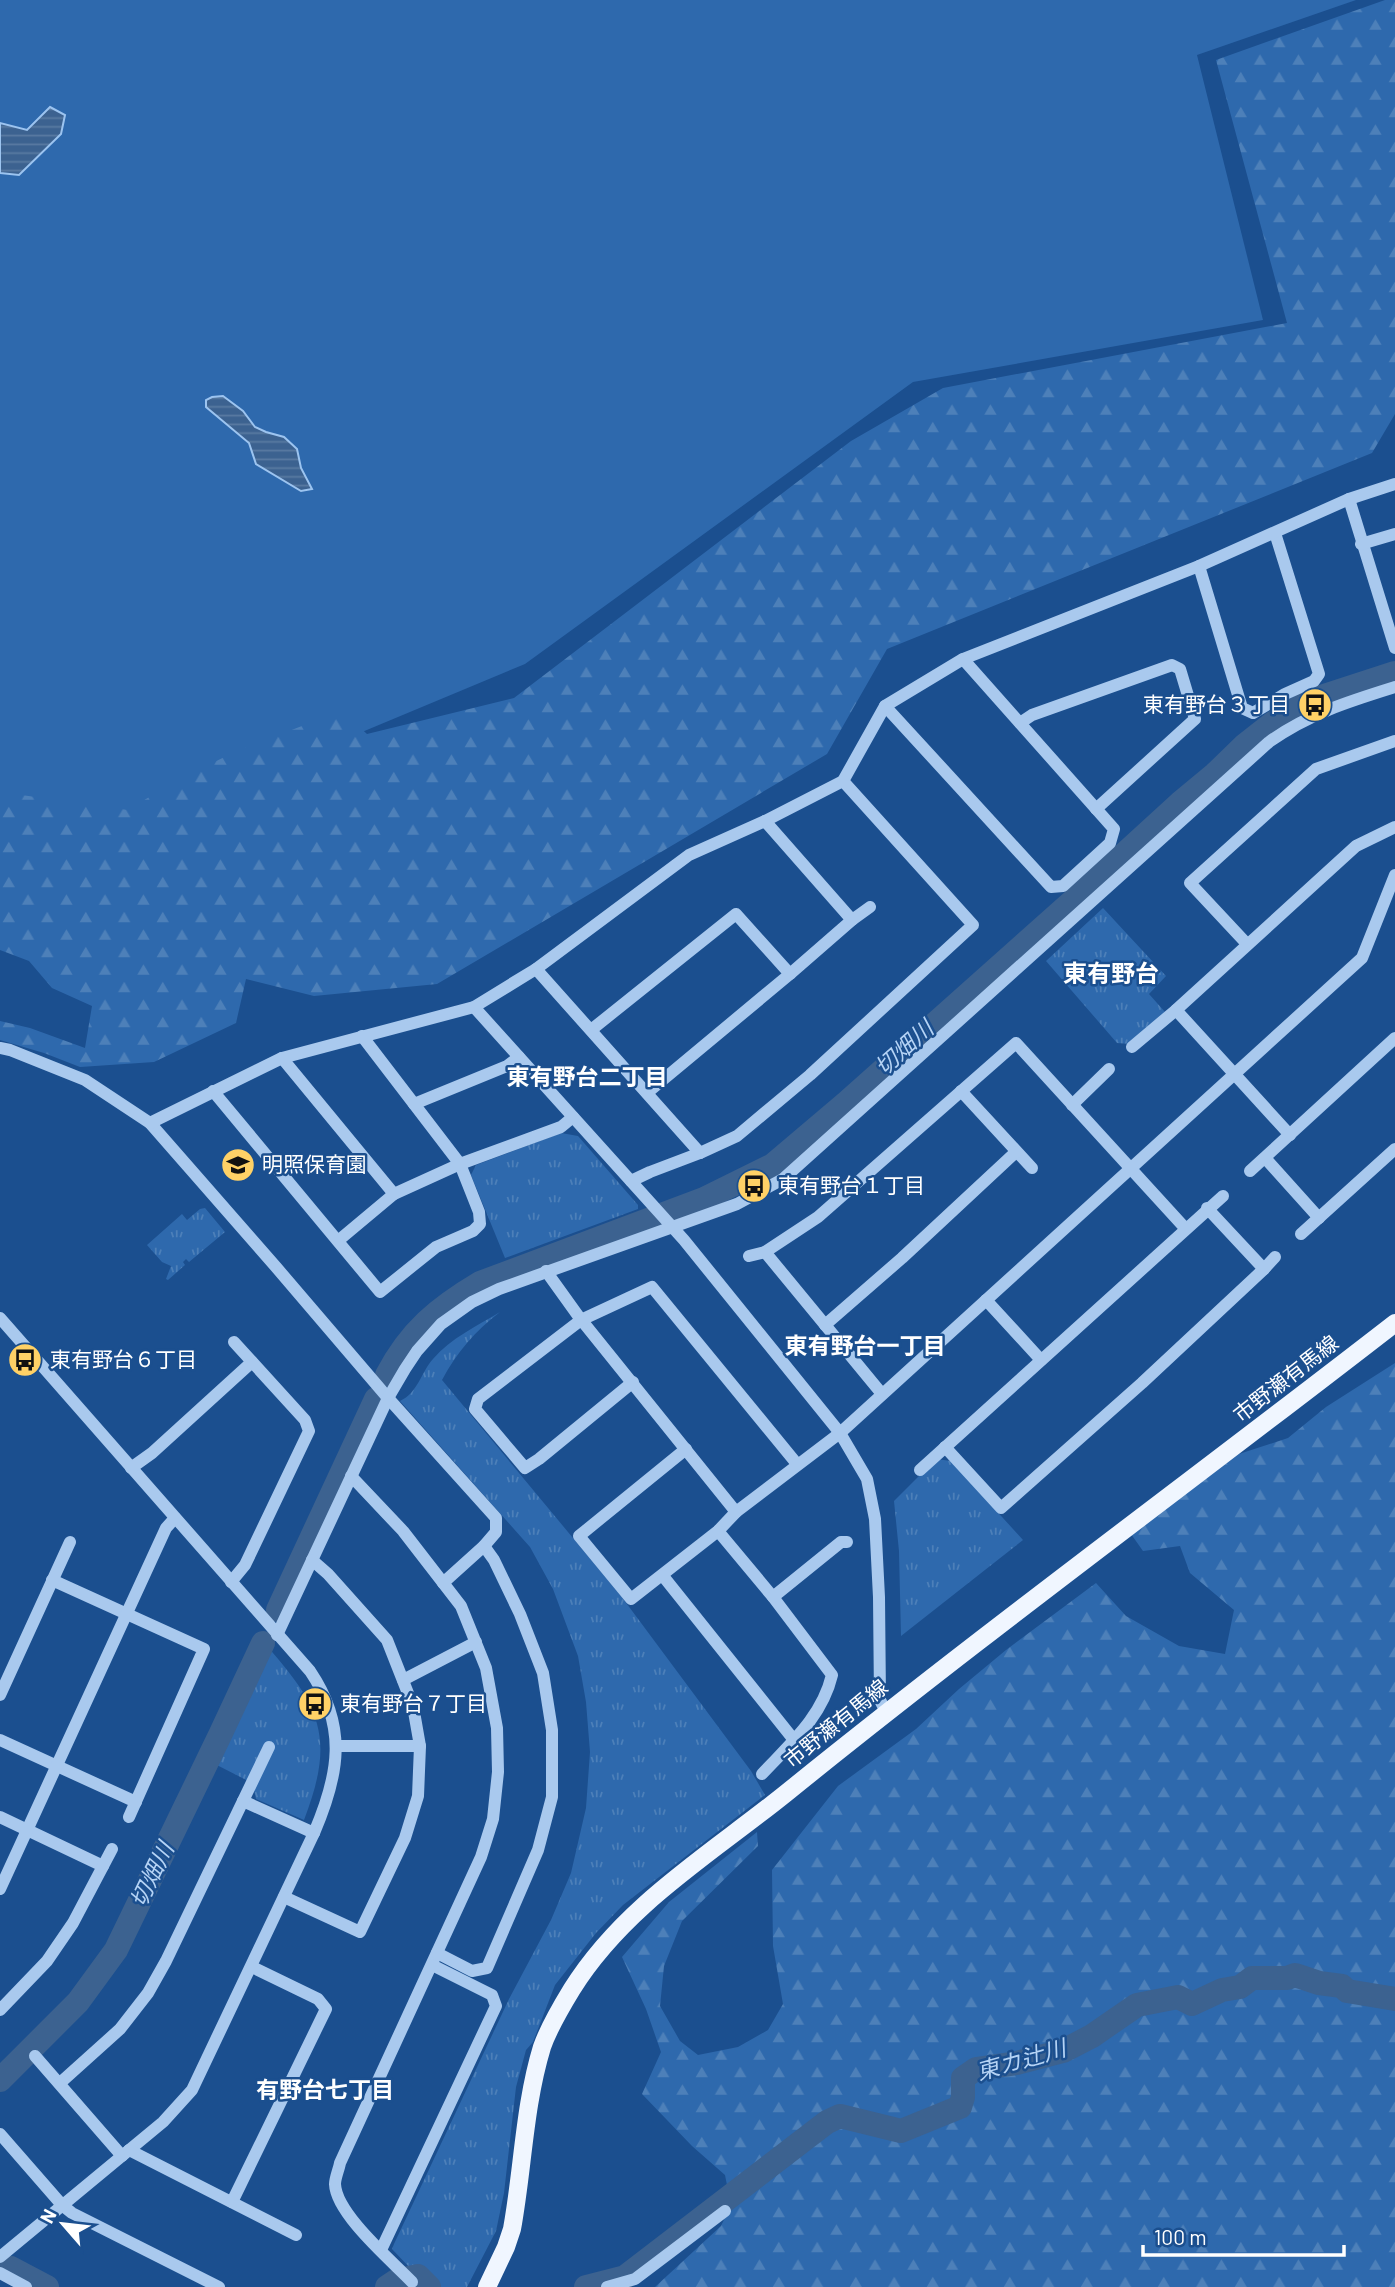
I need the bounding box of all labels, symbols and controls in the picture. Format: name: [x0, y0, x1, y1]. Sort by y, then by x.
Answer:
bus stop icon: 東有野台３丁目: [1296, 686, 1334, 724]
place label: 東有野台３丁目: [1143, 691, 1290, 716]
district label: 東有野台: [1063, 958, 1159, 987]
water label: 切畑川: [868, 1012, 941, 1081]
district label: 東有野台二丁目: [507, 1062, 668, 1090]
school or university icon: 明照保育園: [219, 1146, 257, 1184]
place label: 明照保育園: [262, 1151, 367, 1176]
bus stop icon: 東有野台１丁目: [735, 1167, 773, 1205]
place label: 東有野台１丁目: [778, 1172, 925, 1197]
street label: 市野瀬有馬線: [1228, 1329, 1342, 1426]
district label: 東有野台一丁目: [785, 1331, 946, 1359]
bus stop icon: 東有野台６丁目: [6, 1341, 44, 1379]
place label: 東有野台６丁目: [50, 1346, 197, 1371]
street label: 市野瀬有馬線: [778, 1673, 892, 1772]
bus stop icon: 東有野台７丁目: [296, 1685, 334, 1723]
place label: 東有野台７丁目: [340, 1690, 487, 1715]
water label: 切畑川: [123, 1835, 180, 1912]
water label: 東カ辻川: [973, 2032, 1072, 2085]
district label: 有野台七丁目: [256, 2075, 394, 2103]
north arrow: [28, 2189, 98, 2259]
text: N: [34, 2205, 61, 2227]
scale bar: [1143, 2214, 1344, 2258]
text: 100 m: [1154, 2224, 1207, 2249]

